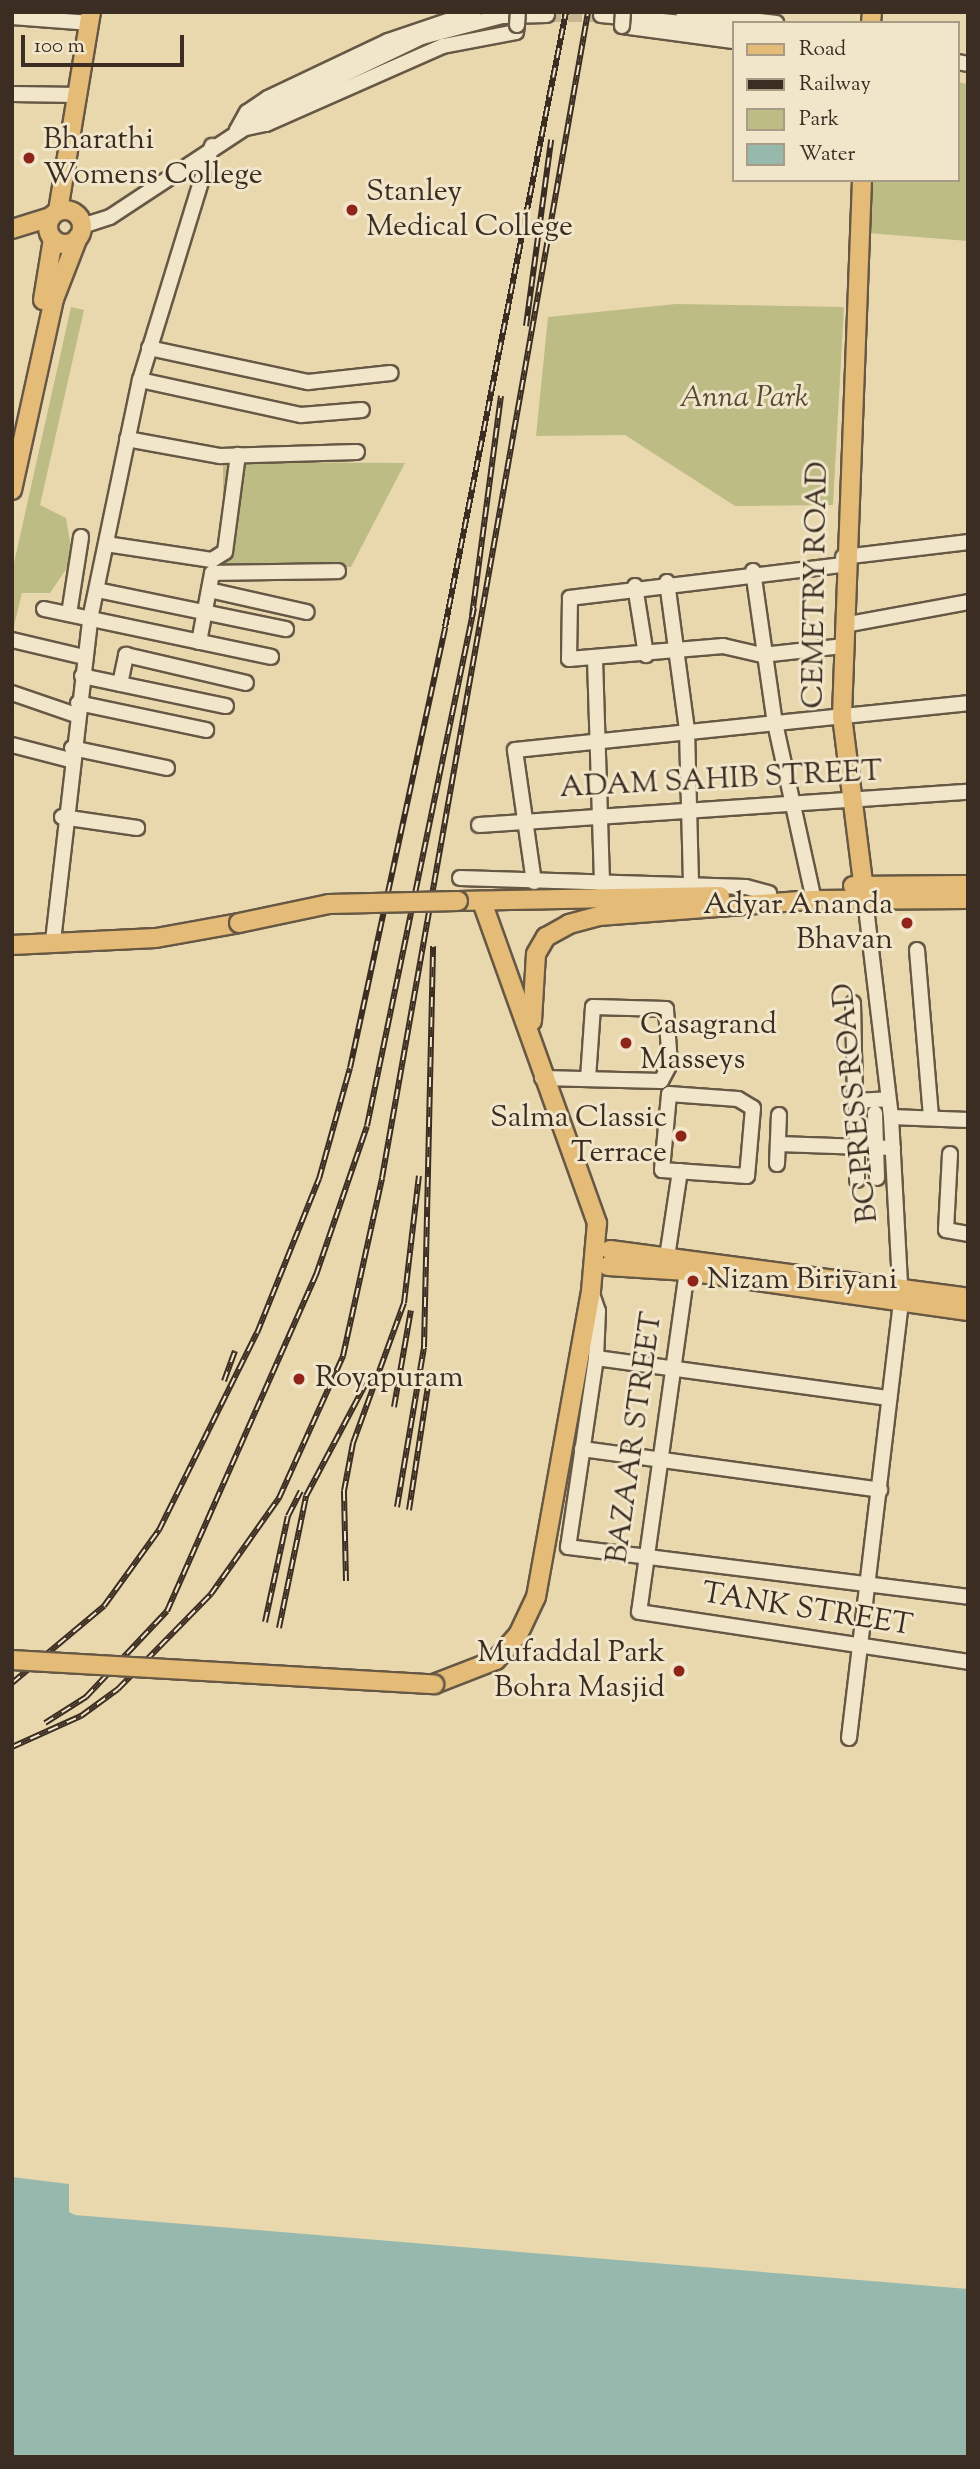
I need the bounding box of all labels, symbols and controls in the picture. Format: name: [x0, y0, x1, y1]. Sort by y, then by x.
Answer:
scale bar: [24, 21, 187, 65]
legend: [732, 21, 959, 182]
text: 100 m: [34, 32, 85, 62]
text: Road: [799, 35, 846, 65]
text: Railway: [799, 70, 871, 100]
text: Park: [799, 105, 839, 135]
place label: Bharathi Womens College: [43, 123, 263, 194]
text: Water: [799, 140, 855, 170]
marker: Bharathi Womens College: [21, 150, 37, 166]
place label: Stanley Medical College: [366, 175, 573, 246]
marker: Stanley Medical College: [344, 202, 360, 218]
park label: Anna Park: [679, 381, 809, 417]
street label: CEMETRY ROAD: [797, 461, 837, 709]
street label: ADAM SAHIB STREET: [559, 755, 883, 807]
place label: Adyar Ananda Bhavan: [703, 888, 893, 958]
marker: Adyar Ananda Bhavan: [899, 915, 915, 931]
street label: BC PRESS ROAD: [826, 981, 888, 1225]
place label: Casagrand Masseys: [640, 1008, 777, 1078]
marker: Casagrand Masseys: [618, 1035, 634, 1051]
place label: Salma Classic Terrace: [490, 1101, 667, 1172]
marker: Salma Classic Terrace: [673, 1128, 689, 1144]
place label: Nizam Biriyani: [707, 1263, 898, 1299]
marker: Nizam Biriyani: [685, 1273, 701, 1289]
street label: BAZAAR STREET: [601, 1310, 671, 1566]
place label: Royapuram: [315, 1361, 463, 1397]
marker: Royapuram: [289, 1369, 309, 1389]
street label: TANK STREET: [699, 1577, 915, 1645]
place label: Mufaddal Park Bohra Masjid: [477, 1636, 665, 1706]
marker: Mufaddal Park Bohra Masjid: [671, 1663, 687, 1679]

